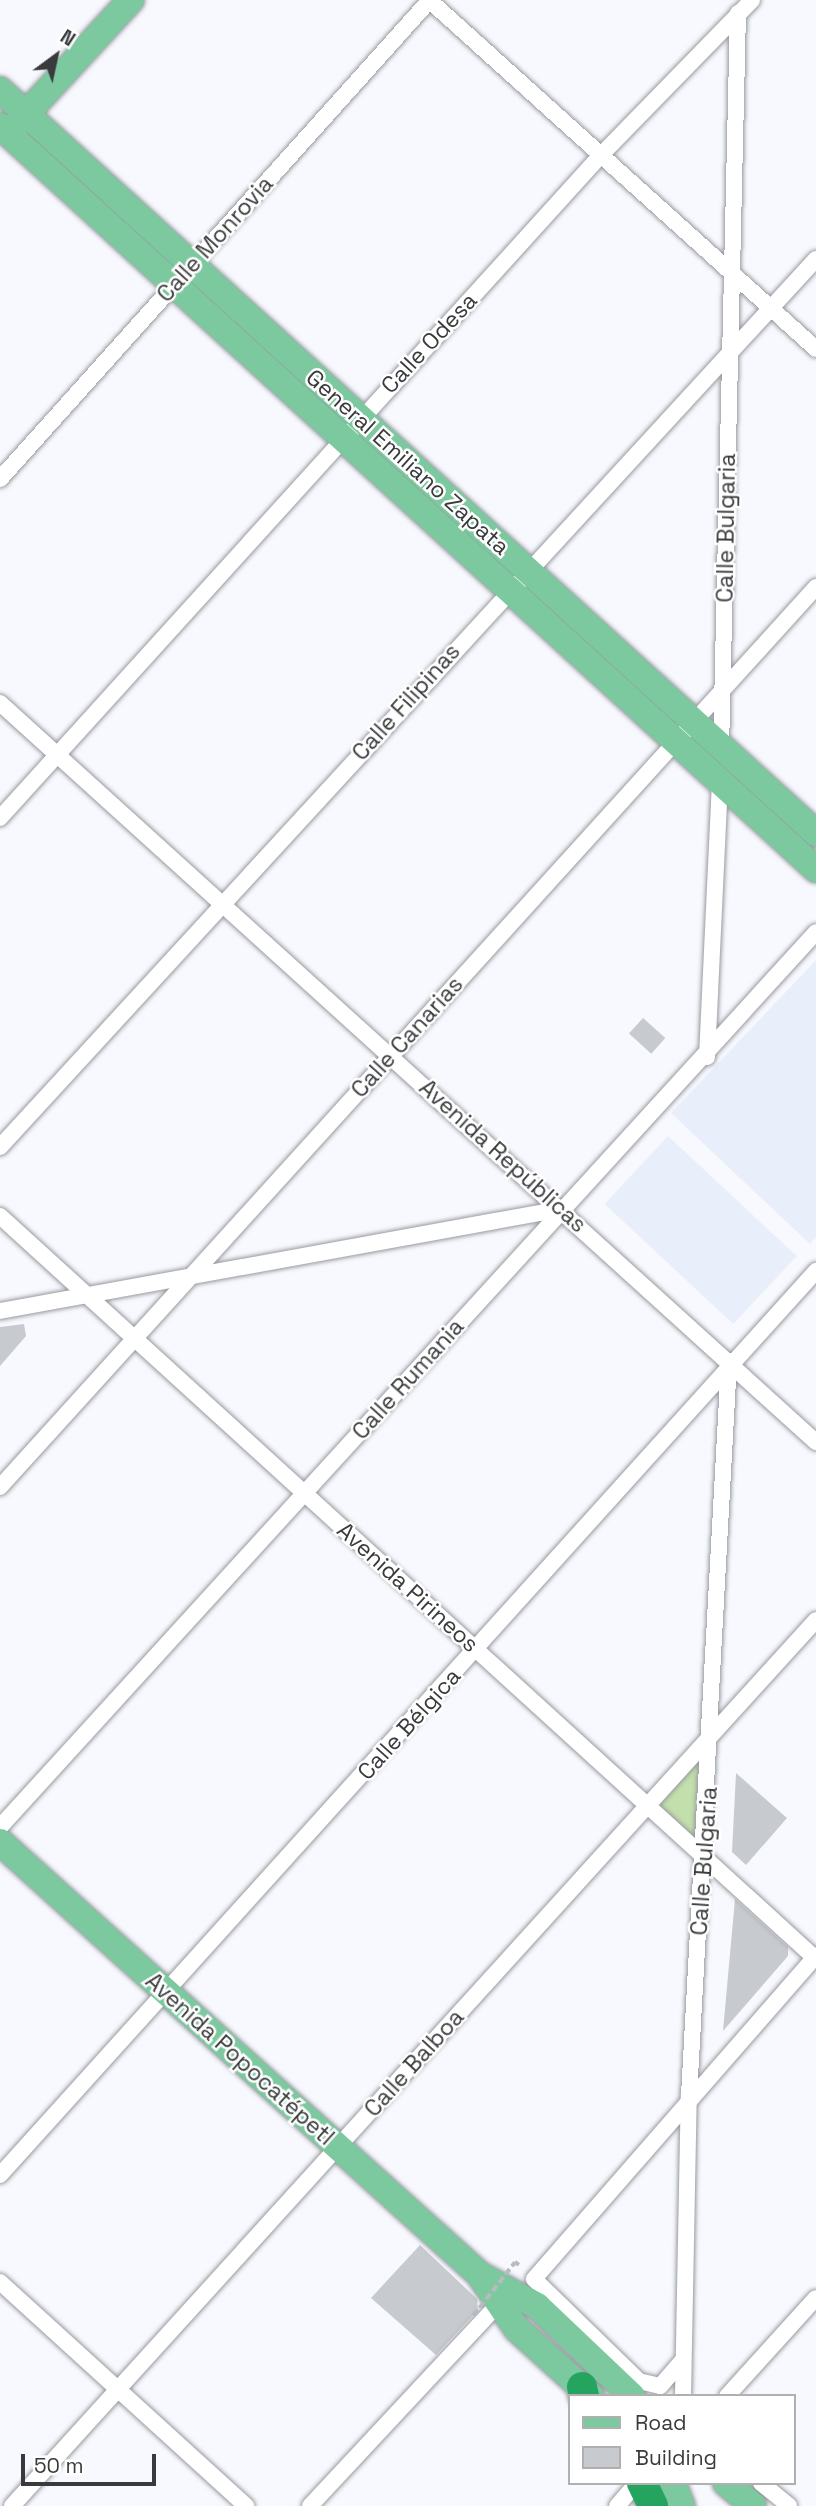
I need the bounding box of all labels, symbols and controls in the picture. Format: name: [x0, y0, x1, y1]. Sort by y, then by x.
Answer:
north arrow: [21, 21, 91, 91]
text: N: [56, 24, 80, 52]
street label: Calle Monrovia: [151, 170, 279, 308]
street label: Calle Odesa: [375, 287, 483, 399]
street label: General Emiliano Zapata: [301, 363, 515, 561]
street label: Calle Bulgaria: [711, 453, 741, 603]
street label: Calle Filipinas: [346, 638, 466, 766]
street label: Calle Canarias: [345, 971, 469, 1103]
street label: Avenida Repúblicas: [414, 1074, 592, 1238]
street label: Calle Rumania: [346, 1313, 470, 1445]
street label: Avenida Pirineos: [331, 1516, 485, 1658]
street label: Calle Bélgica: [352, 1663, 466, 1785]
street label: Calle Bulgaria: [685, 1786, 723, 1936]
street label: Avenida Popocatépetl: [140, 1967, 340, 2151]
street label: Calle Balboa: [359, 2004, 469, 2122]
legend: [568, 2394, 795, 2485]
text: Road: [635, 2409, 687, 2436]
scale bar: [24, 2440, 159, 2484]
text: Building: [635, 2444, 717, 2471]
text: 50 m: [34, 2452, 84, 2479]

